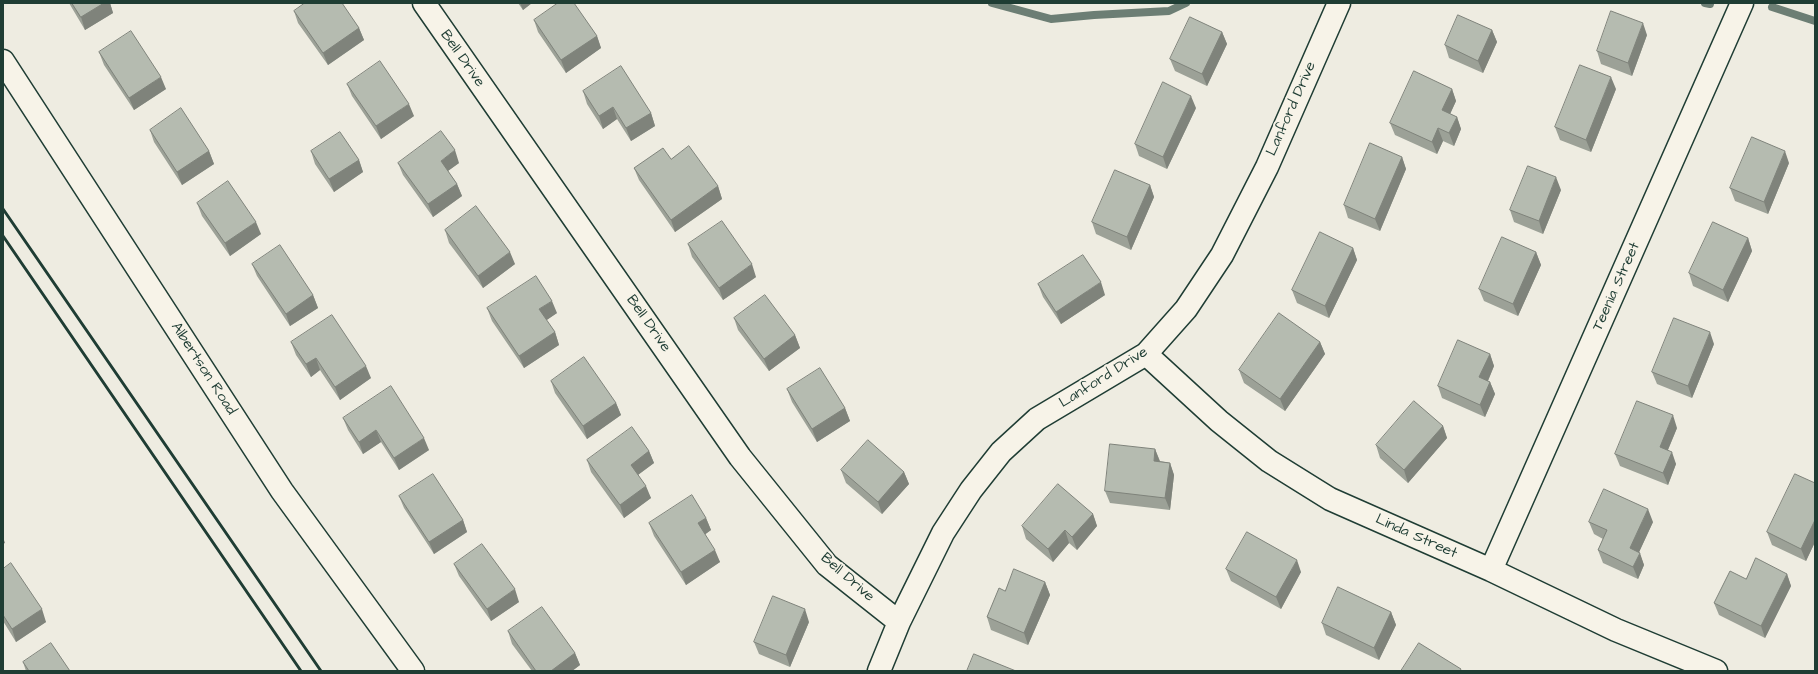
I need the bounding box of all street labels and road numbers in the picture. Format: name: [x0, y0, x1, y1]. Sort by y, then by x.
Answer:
street label: Bell Drive: [436, 27, 488, 91]
street label: Lanford Drive: [1263, 59, 1321, 159]
street label: Teenia Street: [1589, 240, 1645, 334]
street label: Bell Drive: [622, 292, 674, 356]
street label: Albertson Road: [166, 319, 240, 419]
street label: Lanford Drive: [1056, 344, 1152, 412]
street label: Linda Street: [1372, 511, 1460, 563]
street label: Bell Drive: [816, 550, 878, 606]

